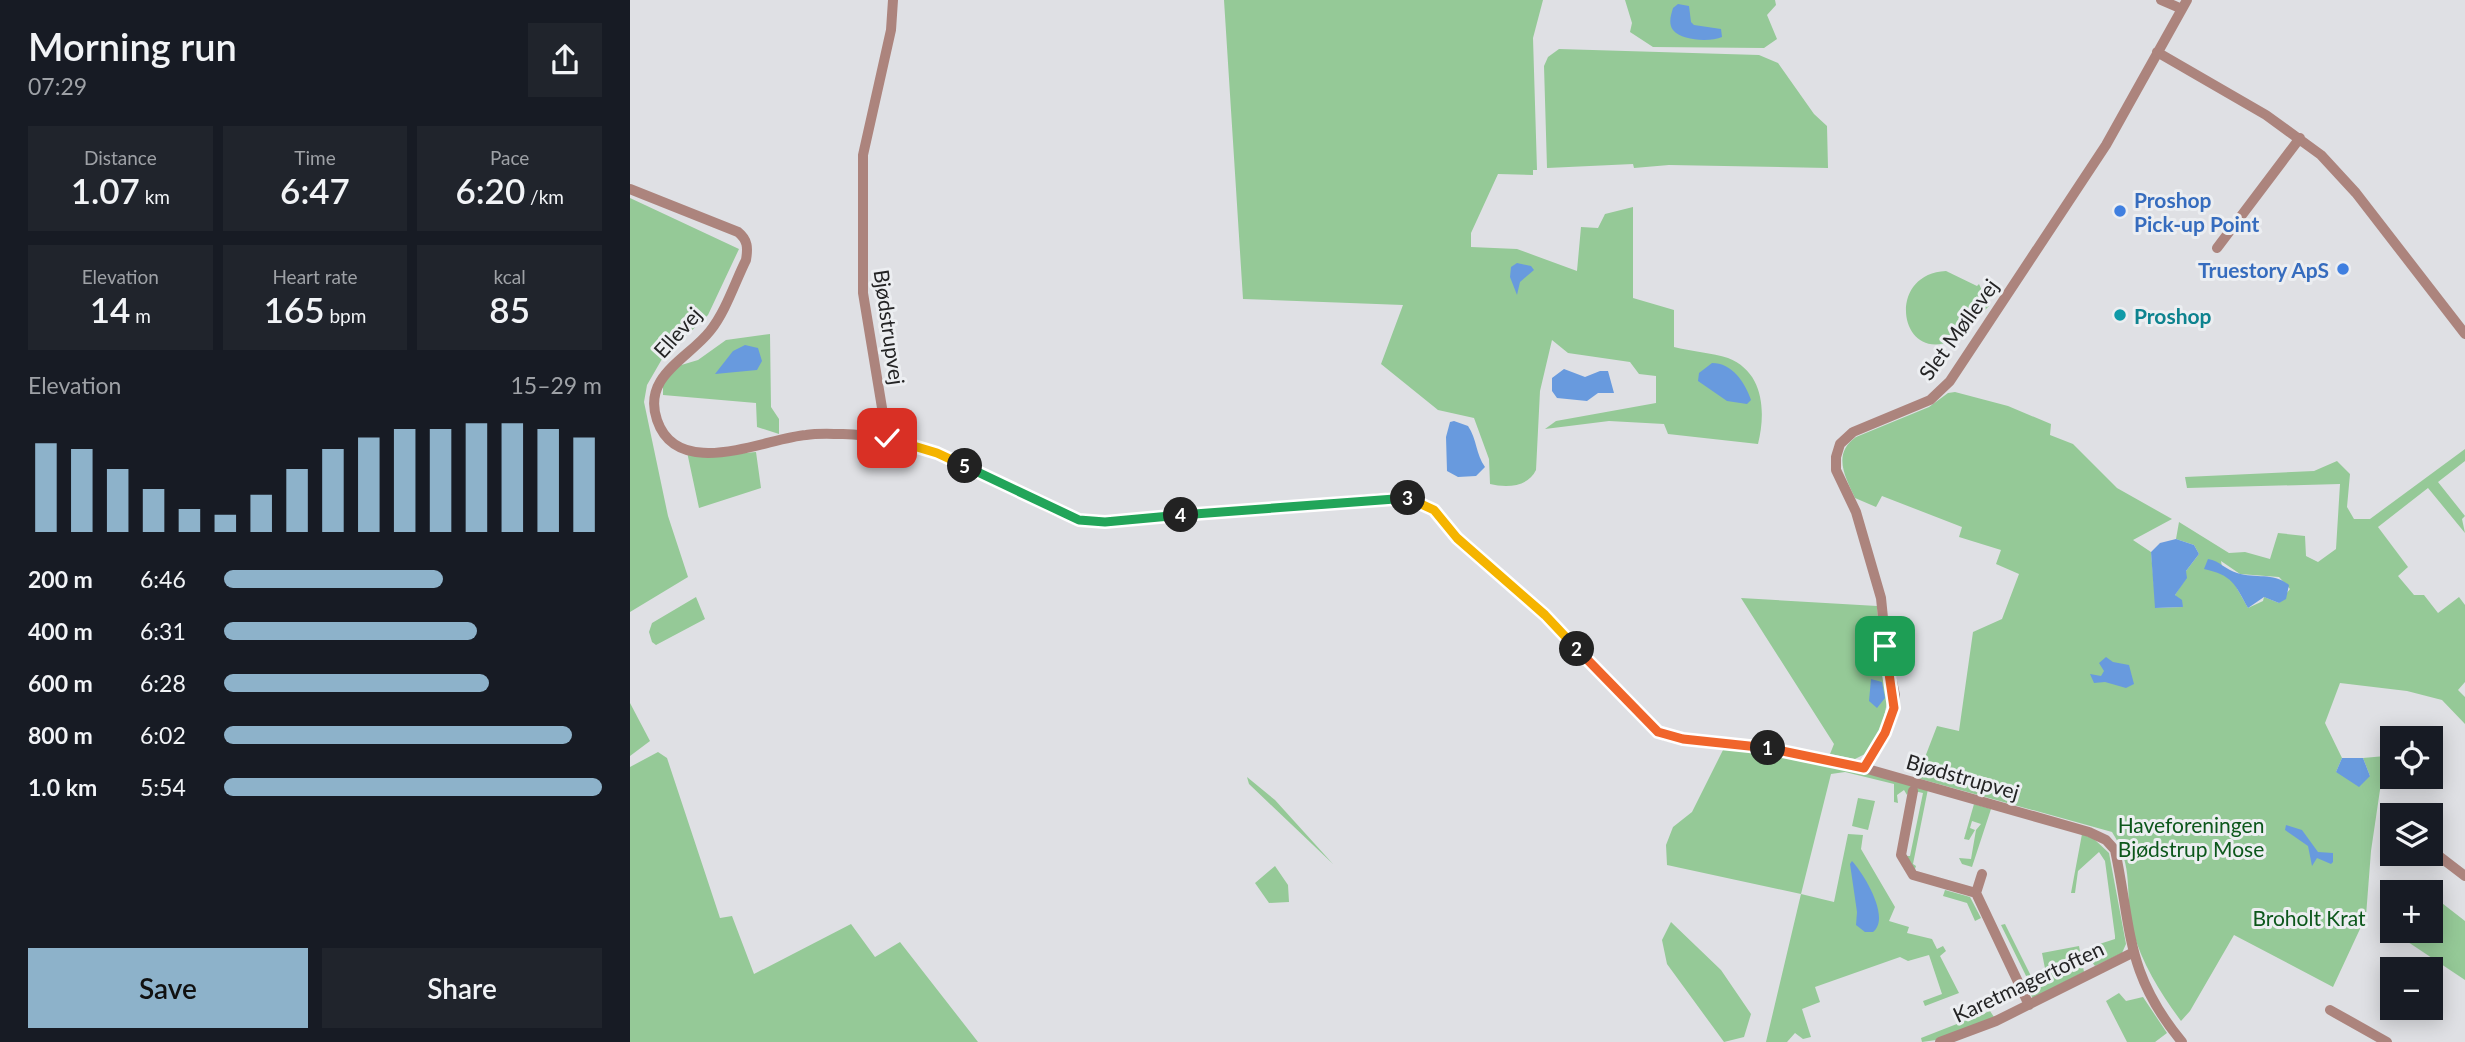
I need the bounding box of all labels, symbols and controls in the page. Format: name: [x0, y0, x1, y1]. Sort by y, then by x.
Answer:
text: Morning run: [28, 23, 237, 69]
button: share: [528, 23, 602, 97]
text: 07:29: [28, 72, 87, 100]
text: Distance: [84, 146, 157, 169]
text: Time: [294, 146, 336, 169]
text: Pace: [490, 146, 529, 169]
text: 1.07: [71, 169, 140, 211]
text: 6:47: [280, 169, 350, 211]
text: 6:20: [455, 169, 525, 211]
text: km: [140, 185, 170, 208]
text: /km: [525, 185, 564, 208]
place label: Proshop Pick-up Point: [2134, 187, 2260, 236]
marker: Proshop Pick-up Point: [2112, 203, 2128, 219]
place label: Truestory ApS: [2198, 257, 2329, 282]
marker: Truestory ApS: [2335, 261, 2351, 277]
text: Elevation: [82, 265, 159, 288]
text: Heart rate: [272, 265, 358, 288]
text: kcal: [494, 265, 526, 288]
street label: Bjødstrupvej: [870, 268, 910, 386]
street label: Slet Møllevej: [1913, 274, 2003, 384]
text: 14: [90, 288, 130, 330]
text: 165: [264, 288, 325, 330]
text: 85: [489, 288, 530, 330]
street label: Ellevej: [648, 302, 706, 362]
place label: Proshop: [2134, 303, 2212, 328]
text: m: [130, 304, 151, 327]
text: bpm: [325, 304, 366, 327]
marker: Proshop: [2112, 307, 2128, 323]
text: Elevation: [28, 371, 121, 399]
text: 15–29 m: [510, 371, 602, 399]
pin: [857, 408, 917, 468]
icon: check: [868, 419, 906, 457]
pin: 5: [948, 448, 982, 484]
text: 5: [959, 454, 970, 477]
pin: 3: [1390, 480, 1426, 516]
text: 3: [1402, 486, 1413, 509]
pin: 4: [1164, 498, 1198, 532]
text: 4: [1175, 503, 1186, 526]
text: 200 m: [28, 565, 93, 593]
text: 6:46: [140, 565, 186, 593]
pin: [1855, 616, 1915, 676]
text: 400 m: [28, 617, 93, 645]
text: 6:31: [140, 617, 186, 645]
icon: arrive: [1866, 627, 1904, 665]
pin: 2: [1560, 632, 1594, 666]
text: 2: [1571, 637, 1582, 660]
text: 600 m: [28, 669, 93, 697]
text: 6:28: [140, 669, 186, 697]
text: 800 m: [28, 721, 93, 749]
text: 6:02: [140, 721, 186, 749]
map controls: [2380, 726, 2443, 1020]
button: locate: [2380, 726, 2443, 789]
pin: 1: [1750, 730, 1786, 766]
text: 1: [1762, 736, 1773, 759]
street label: Bjødstrupvej: [1904, 748, 2022, 804]
text: 1.0 km: [28, 773, 97, 801]
text: 5:54: [140, 773, 186, 801]
button: layers: [2380, 803, 2443, 866]
park label: Haveforeningen Bjødstrup Mose: [2118, 812, 2264, 861]
button: +: [2380, 880, 2443, 943]
park label: Broholt Krat: [2252, 905, 2366, 930]
street label: Karetmagertoften: [1949, 935, 2107, 1027]
button: Save: [28, 948, 308, 1028]
button: Share: [322, 948, 602, 1028]
button: −: [2380, 957, 2443, 1020]

